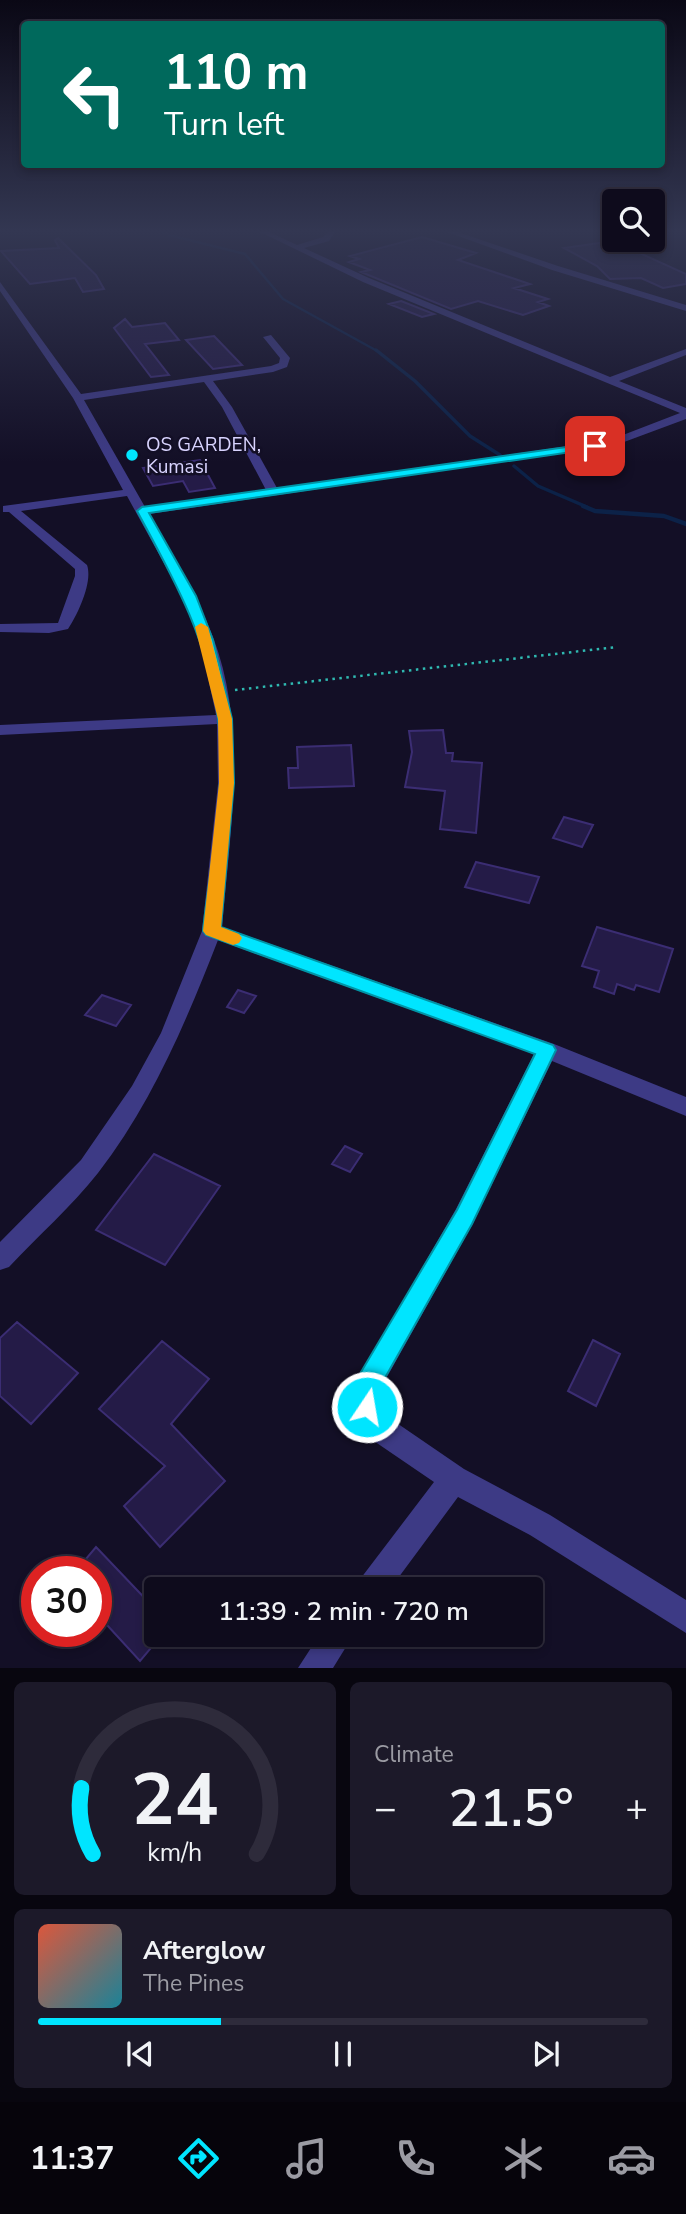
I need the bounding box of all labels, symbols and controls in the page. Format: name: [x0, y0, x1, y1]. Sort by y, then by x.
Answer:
text: 110 m: [164, 39, 308, 106]
icon: left: [49, 49, 140, 140]
text: Turn left: [164, 103, 284, 146]
map controls: [602, 189, 665, 252]
button: search: [602, 189, 665, 252]
pin: [565, 416, 625, 476]
icon: arrive: [576, 427, 614, 465]
place label: OS GARDEN, Kumasi: [146, 432, 261, 480]
marker: OS GARDEN, Kumasi: [124, 447, 140, 463]
position arrow: [330, 1370, 404, 1444]
speed limit sign: 30: [21, 1556, 112, 1647]
text: 11:39 · 2 min · 720 m: [218, 1594, 469, 1629]
text: Climate: [374, 1739, 454, 1770]
text: 24: [131, 1751, 219, 1851]
text: 21.5°: [448, 1773, 574, 1844]
text: −: [374, 1783, 397, 1834]
text: +: [625, 1783, 648, 1834]
text: km/h: [147, 1836, 203, 1870]
text: Afterglow: [143, 1933, 266, 1968]
text: The Pines: [143, 1968, 244, 1999]
icon: previous: [121, 2035, 159, 2073]
icon: pause: [324, 2035, 362, 2073]
icon: next: [527, 2035, 565, 2073]
icon: directions: [174, 2134, 223, 2183]
icon: music: [282, 2134, 331, 2183]
icon: phone: [391, 2134, 440, 2183]
icon: climate: [499, 2134, 548, 2183]
icon: car: [607, 2134, 656, 2183]
text: 11:37: [30, 2137, 114, 2180]

